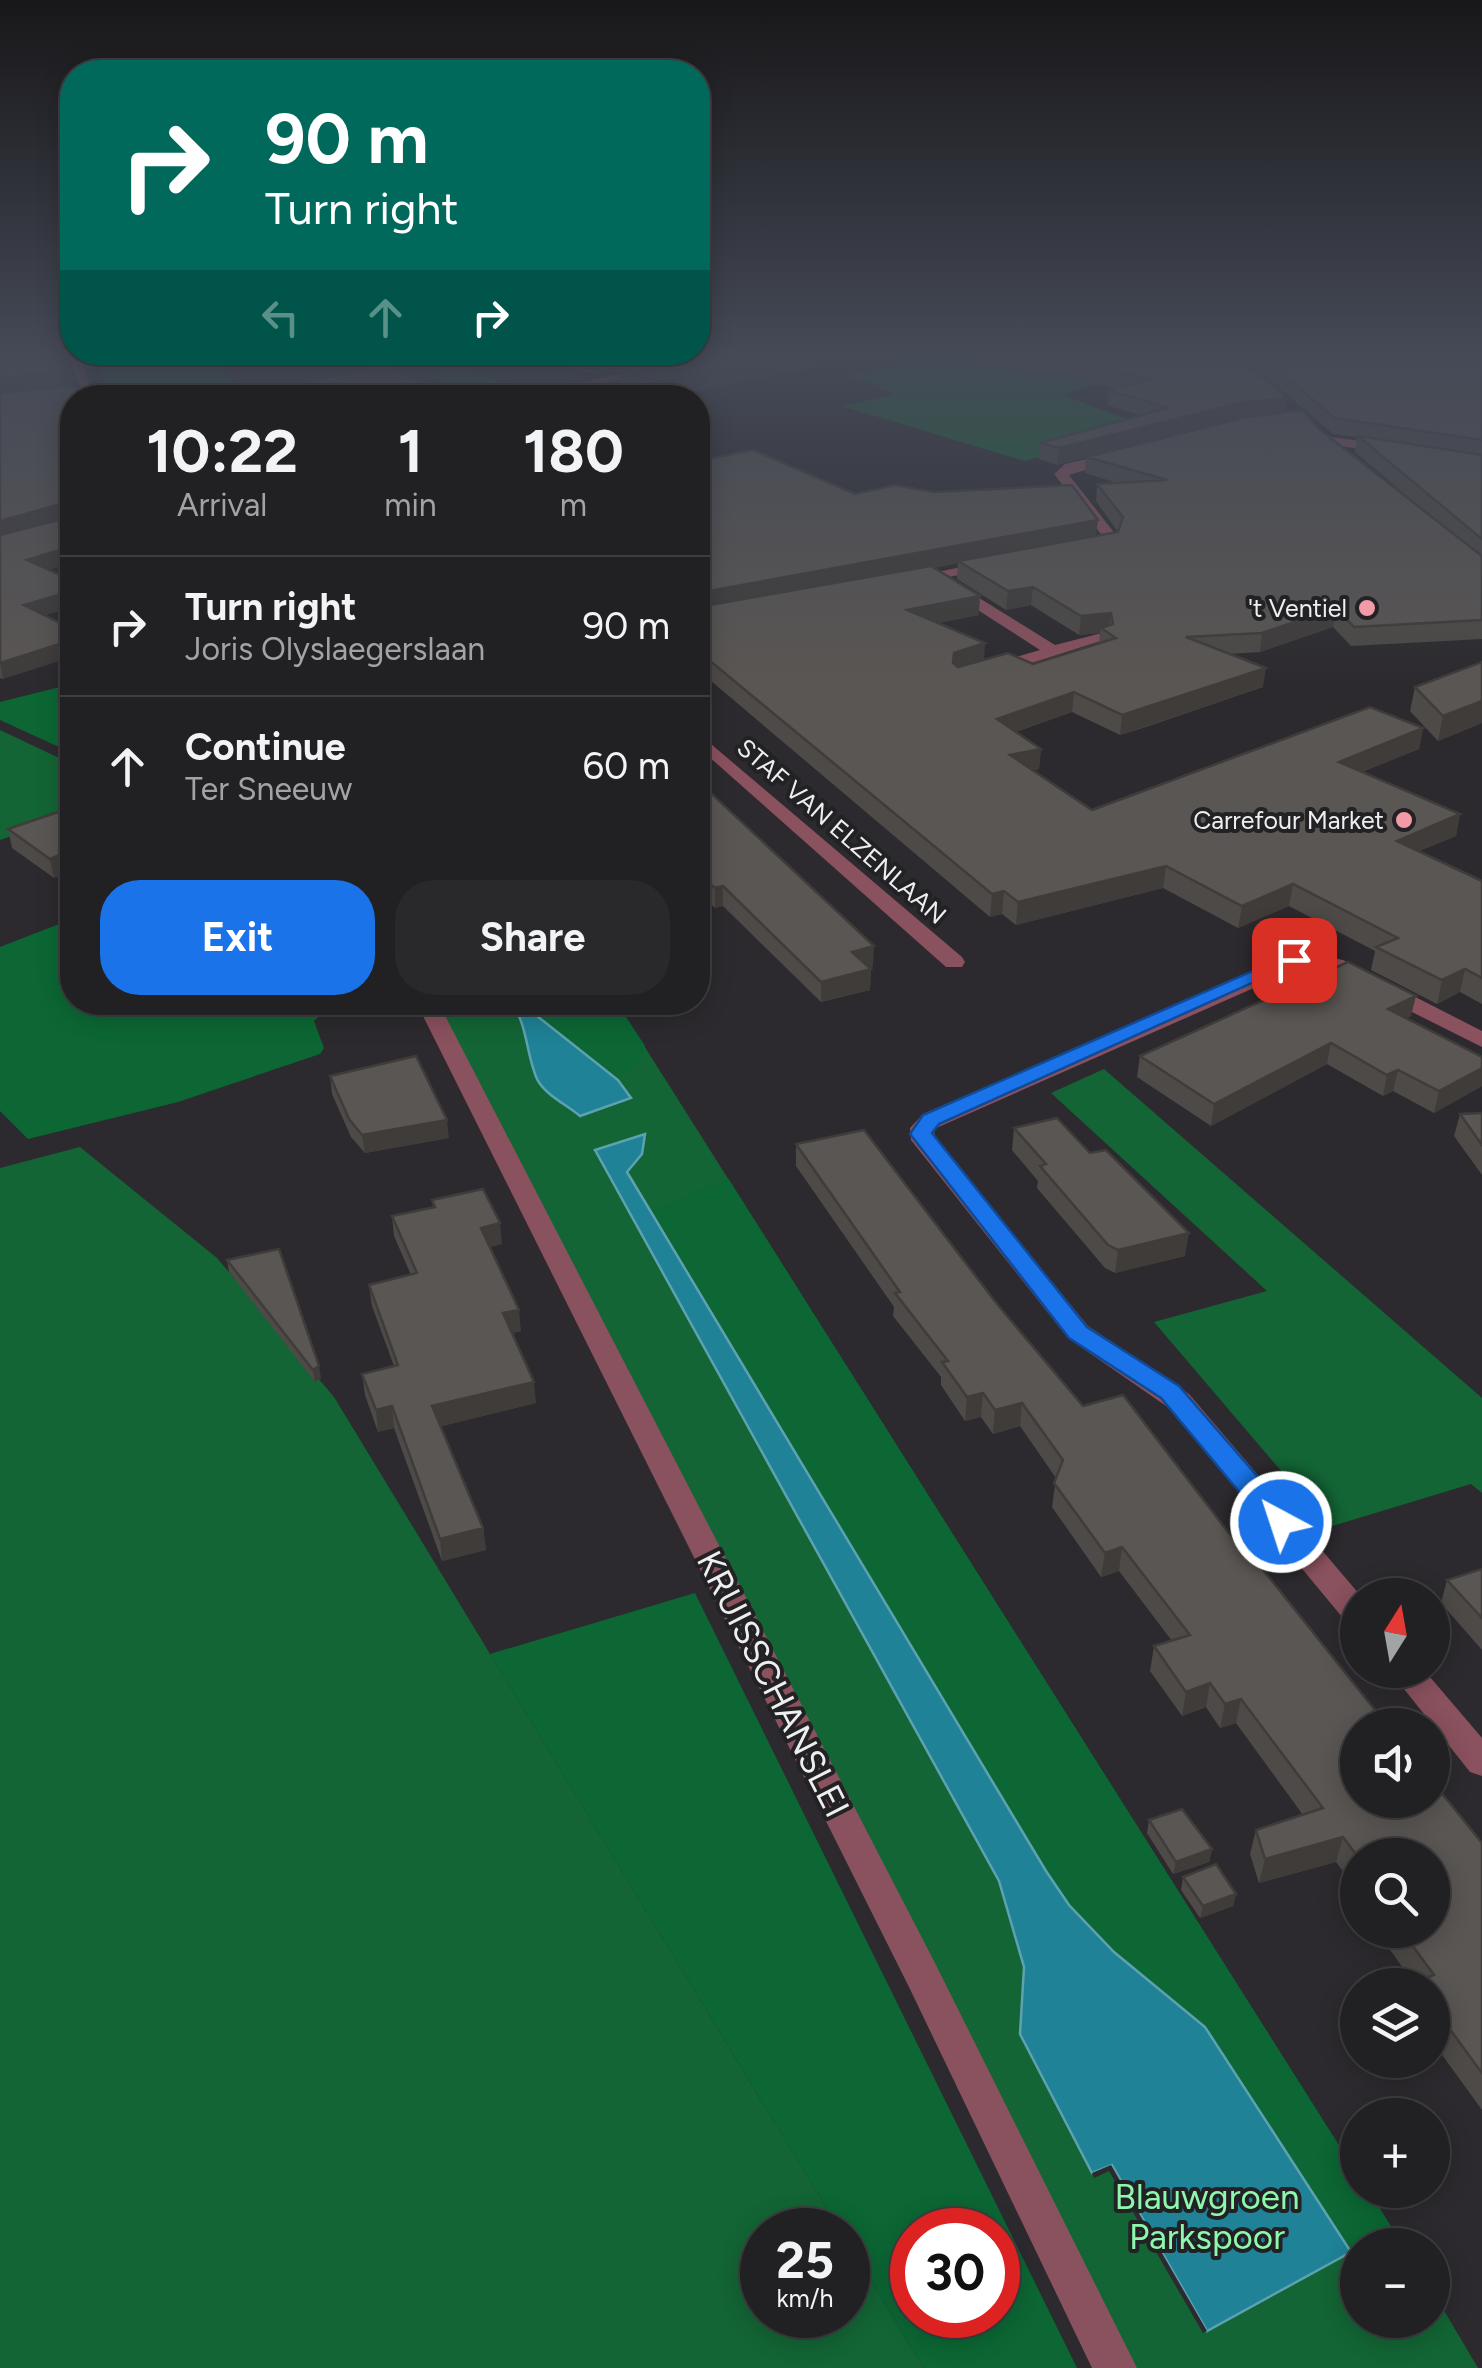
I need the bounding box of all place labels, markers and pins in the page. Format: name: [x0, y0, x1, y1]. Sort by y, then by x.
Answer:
place label: 't Ventiel: [1248, 593, 1347, 623]
marker: 't Ventiel: [1356, 597, 1378, 619]
place label: Carrefour Market: [1193, 805, 1384, 835]
marker: Carrefour Market: [1393, 809, 1415, 831]
pin: [1252, 918, 1337, 1003]

